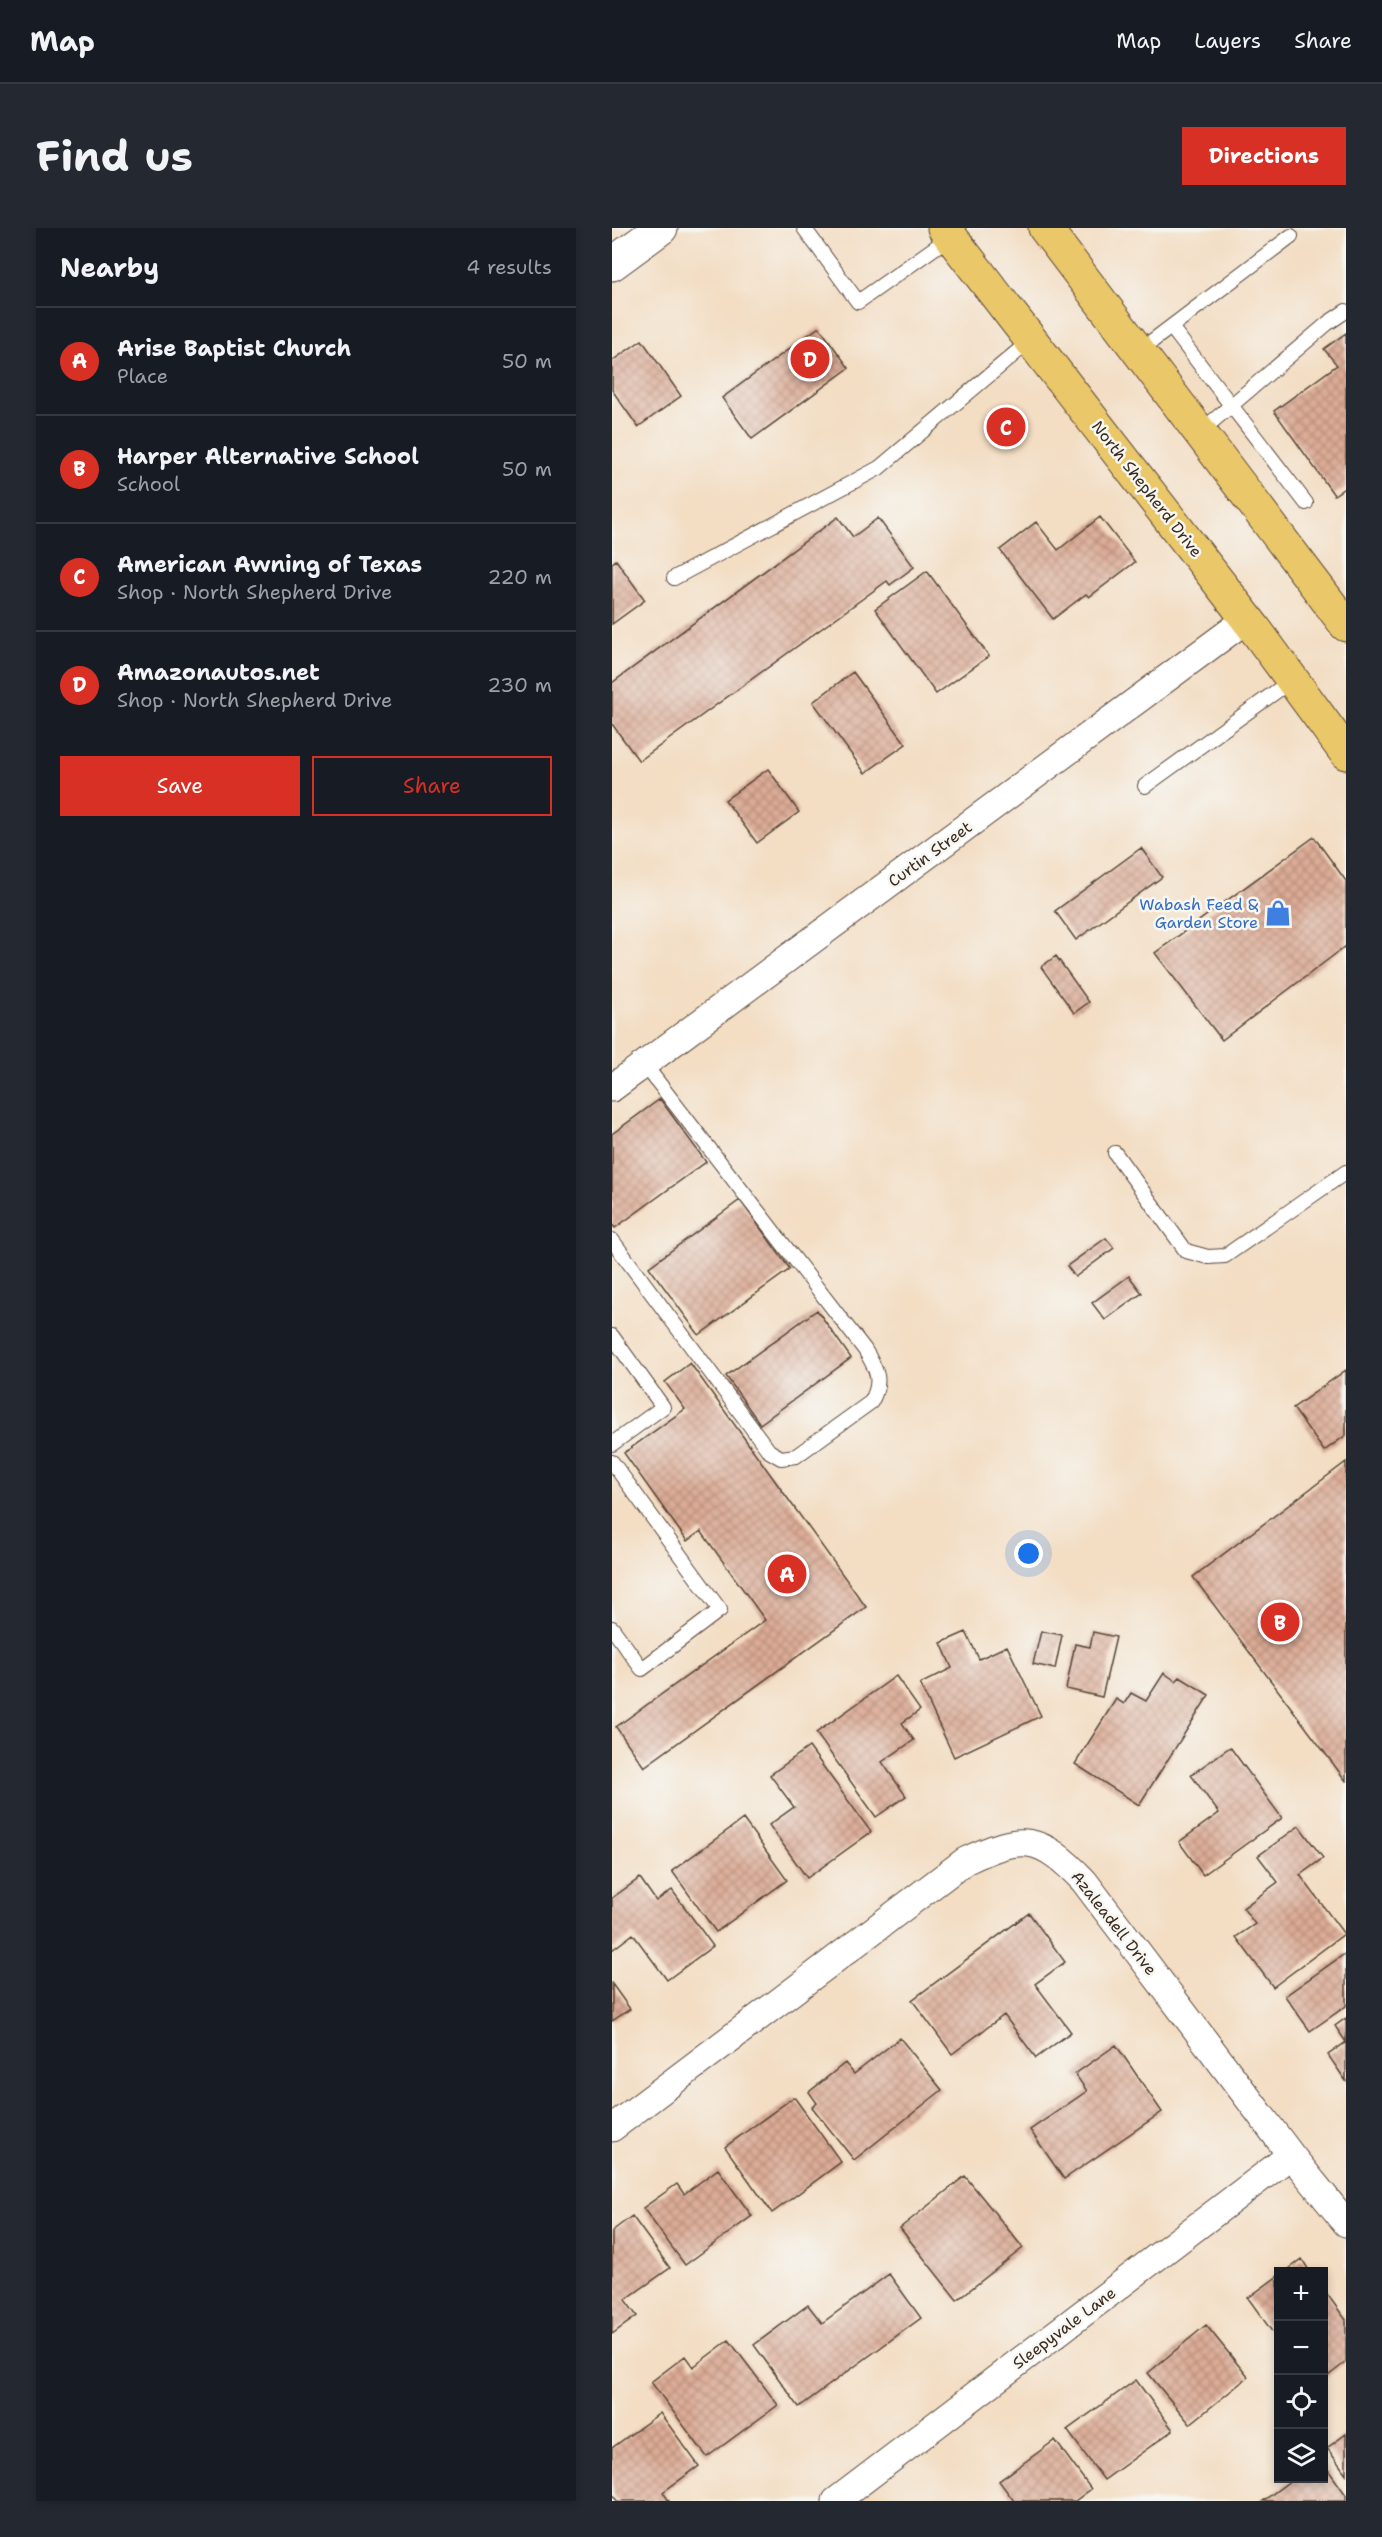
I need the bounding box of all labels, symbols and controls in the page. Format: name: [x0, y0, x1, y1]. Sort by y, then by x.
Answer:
text: Map: [30, 22, 95, 60]
text: Map: [1116, 27, 1161, 55]
text: Layers: [1194, 27, 1261, 55]
text: Share: [1294, 27, 1352, 55]
button: Directions: [1182, 127, 1346, 185]
text: Find us: [36, 128, 193, 184]
text: Nearby: [60, 250, 159, 285]
text: 4 results: [466, 254, 552, 280]
text: Arise Baptist Church: [117, 334, 351, 363]
pin: D: [790, 336, 830, 382]
text: A: [72, 348, 87, 374]
text: 50 m: [502, 348, 552, 374]
text: Place: [117, 363, 168, 389]
pin: C: [986, 404, 1026, 450]
street label: North Shepherd Drive: [1087, 416, 1207, 562]
text: Harper Alternative School: [117, 442, 419, 471]
text: B: [73, 456, 86, 482]
text: 50 m: [502, 456, 552, 482]
text: School: [117, 471, 180, 497]
text: American Awning of Texas: [117, 550, 422, 579]
text: C: [73, 564, 86, 590]
text: 220 m: [488, 564, 552, 590]
text: Shop · North Shepherd Drive: [117, 579, 392, 605]
text: Amazonautos.net: [117, 658, 320, 687]
text: D: [72, 672, 87, 698]
text: 230 m: [487, 672, 552, 698]
text: Shop · North Shepherd Drive: [117, 687, 392, 713]
button: Save: [60, 756, 300, 816]
button: Share: [312, 756, 552, 816]
street label: Curtin Street: [884, 816, 976, 892]
place label: Wabash Feed & Garden Store: [1139, 894, 1259, 933]
shop icon: Wabash Feed & Garden Store: [1263, 898, 1293, 928]
your location: [1014, 1539, 1043, 1568]
pin: A: [768, 1552, 807, 1596]
pin: B: [1260, 1600, 1300, 1644]
street label: Azaleadell Drive: [1067, 1867, 1161, 1979]
map controls: [1274, 2267, 1328, 2483]
button: +: [1274, 2267, 1328, 2321]
street label: Sleepyvale Lane: [1008, 2282, 1120, 2374]
button: −: [1274, 2321, 1328, 2375]
button: locate: [1274, 2375, 1328, 2429]
button: layers: [1274, 2429, 1328, 2483]

